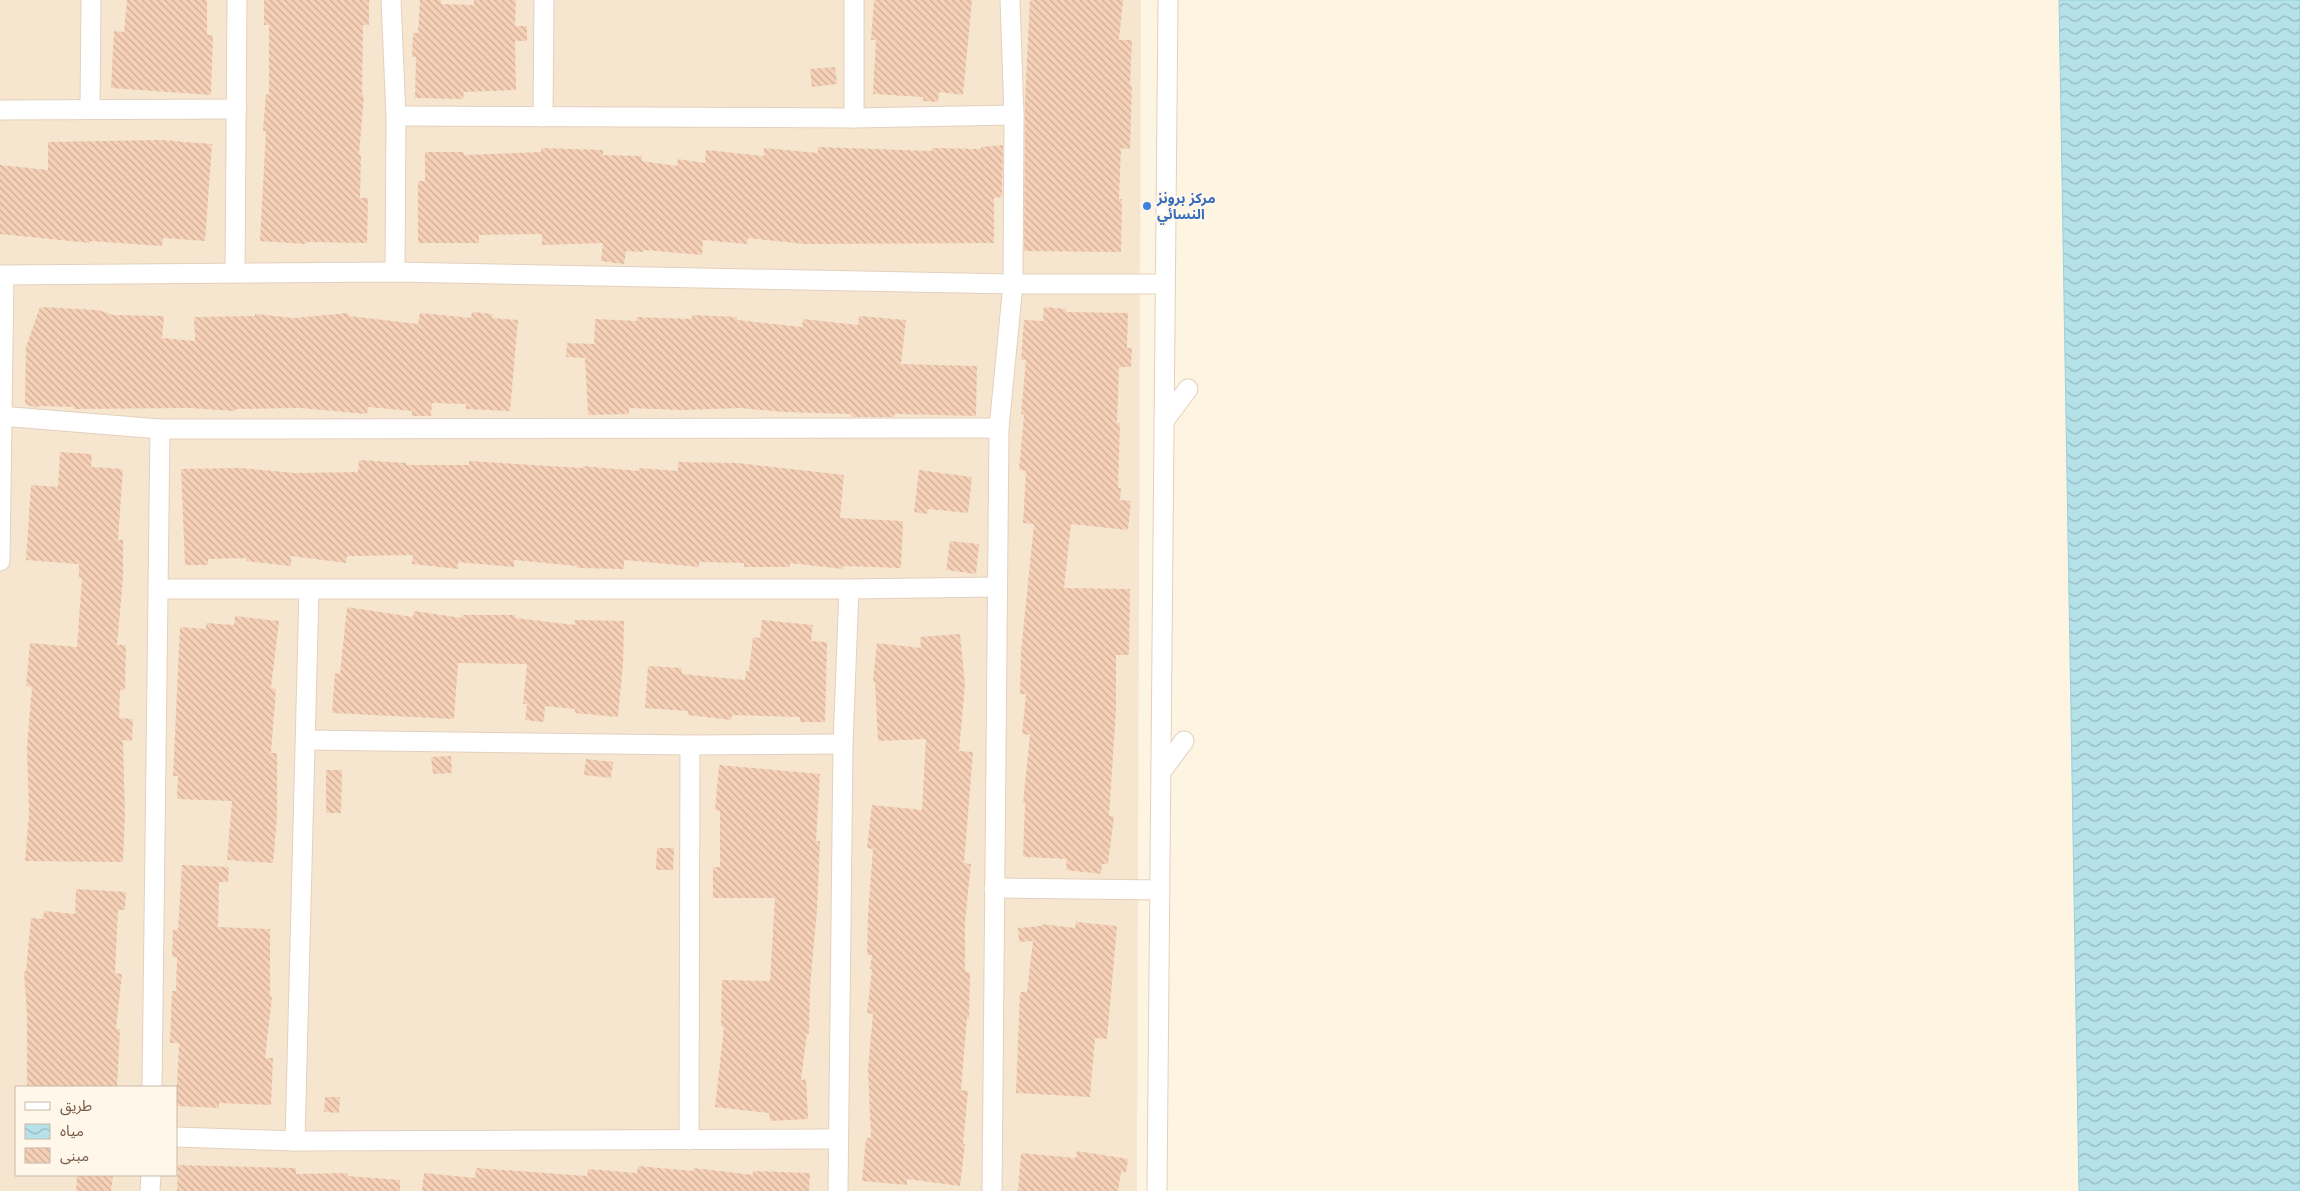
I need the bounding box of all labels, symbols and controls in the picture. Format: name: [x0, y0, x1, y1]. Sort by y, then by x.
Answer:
place label: مركز برونز النسائي: [1156, 189, 1216, 225]
marker: مركز برونز النسائي: [1141, 200, 1153, 212]
legend: [15, 1086, 178, 1176]
text: طريق: [60, 1096, 92, 1116]
text: مياه: [60, 1121, 84, 1141]
text: مبنى: [60, 1146, 89, 1166]

